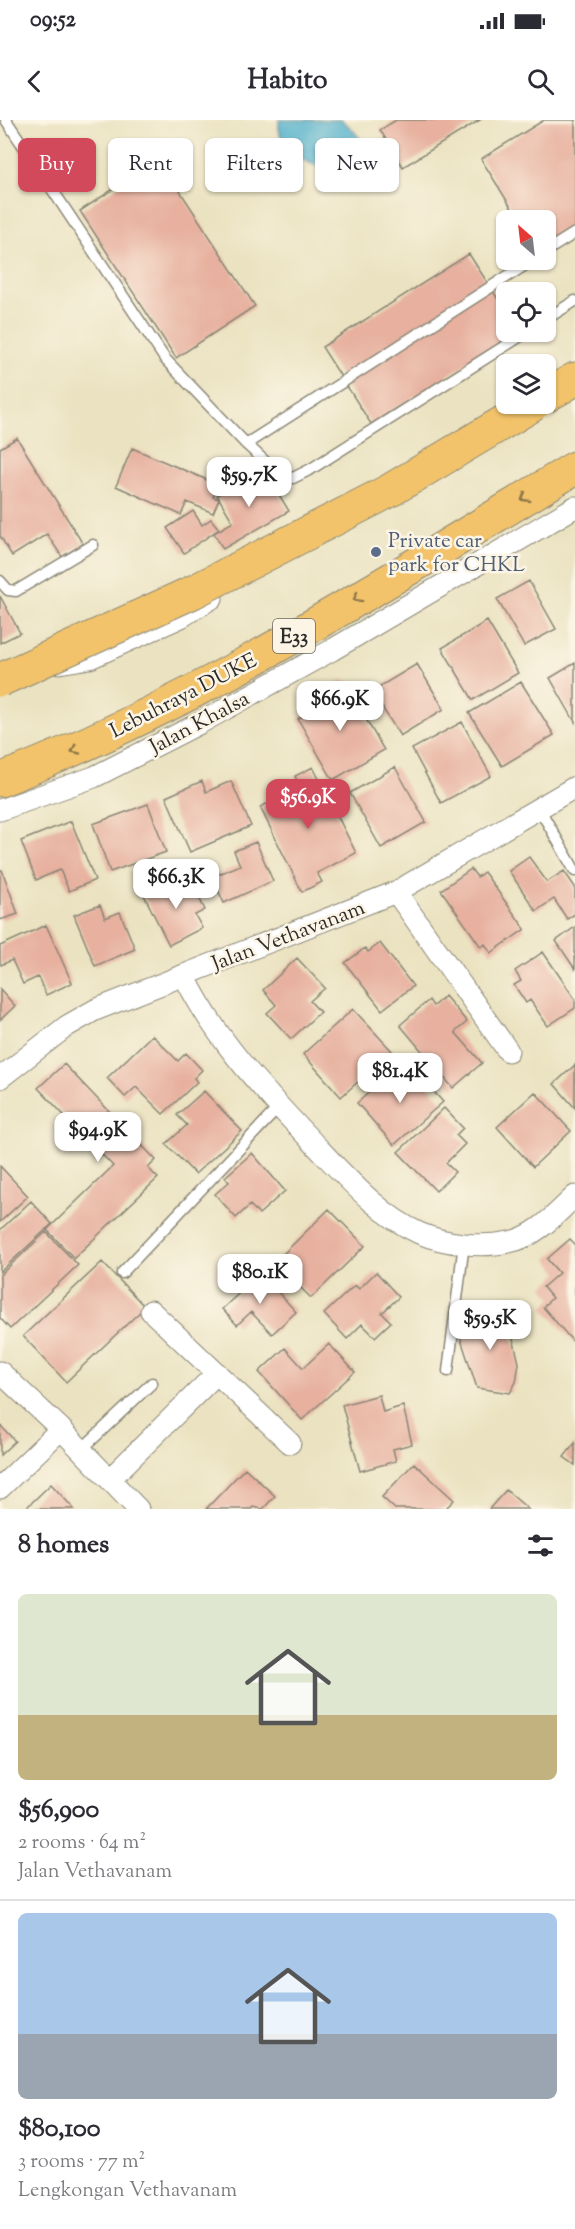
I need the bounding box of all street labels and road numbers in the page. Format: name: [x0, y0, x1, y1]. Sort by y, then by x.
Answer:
road number: E33: [273, 619, 315, 653]
street label: Lebuhraya DUKE: [105, 647, 263, 747]
street label: Jalan Khalsa: [144, 685, 255, 763]
street label: Jalan Vethavanam: [207, 894, 370, 980]

